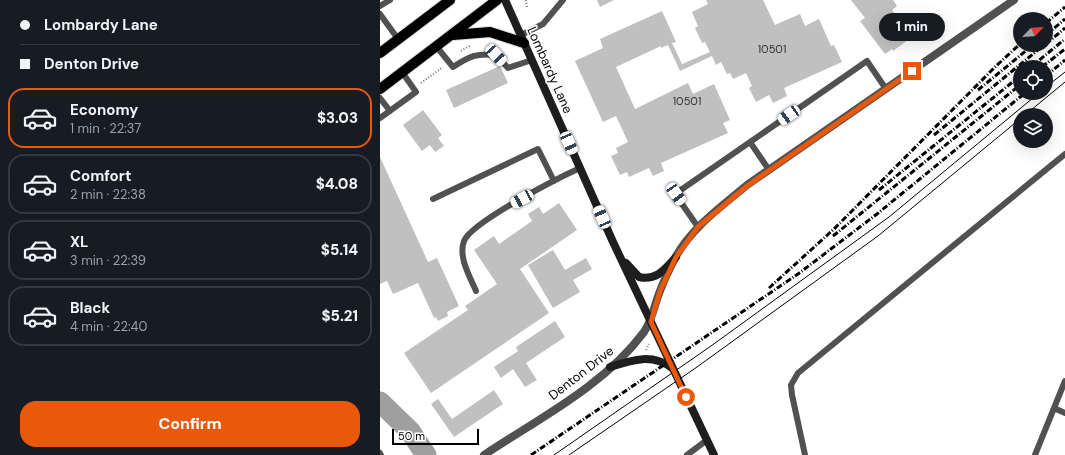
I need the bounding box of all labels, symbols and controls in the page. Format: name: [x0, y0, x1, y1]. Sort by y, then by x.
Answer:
north arrow: [1013, 12, 1053, 52]
map controls: [1013, 12, 1053, 148]
callout: 1 min: [879, 13, 945, 41]
text: Lombardy Lane: [44, 15, 158, 35]
text: 1 min: [896, 18, 928, 35]
street label: Lombardy Lane: [523, 24, 577, 116]
car: [483, 42, 509, 68]
house number: 10501: [758, 42, 786, 56]
text: Denton Drive: [44, 54, 139, 74]
button: locate: [1013, 60, 1053, 100]
route end: [903, 62, 921, 80]
house number: 10501: [673, 94, 701, 108]
icon: car: [22, 100, 58, 136]
text: Economy: [70, 100, 138, 120]
car: [776, 103, 802, 127]
text: $3.03: [317, 108, 358, 128]
button: layers: [1013, 108, 1053, 148]
text: 1 min · 22:37: [70, 120, 141, 137]
car: [559, 130, 579, 156]
icon: car: [22, 166, 58, 202]
text: Comfort: [70, 166, 131, 186]
text: $4.08: [316, 174, 358, 194]
car: [664, 181, 688, 207]
text: 2 min · 22:38: [70, 186, 146, 203]
car: [509, 188, 535, 210]
car: [592, 204, 612, 230]
icon: car: [22, 232, 58, 268]
text: XL: [70, 232, 88, 252]
text: $5.14: [321, 240, 358, 260]
text: 3 min · 22:39: [70, 252, 146, 269]
icon: car: [22, 298, 58, 334]
text: Black: [70, 298, 110, 318]
text: $5.21: [321, 306, 358, 326]
text: 4 min · 22:40: [70, 318, 147, 335]
street label: Denton Drive: [545, 342, 617, 404]
route start: [677, 388, 695, 406]
button: Confirm: [20, 401, 360, 447]
scale bar: [392, 427, 479, 446]
text: 50 m: [398, 429, 425, 443]

